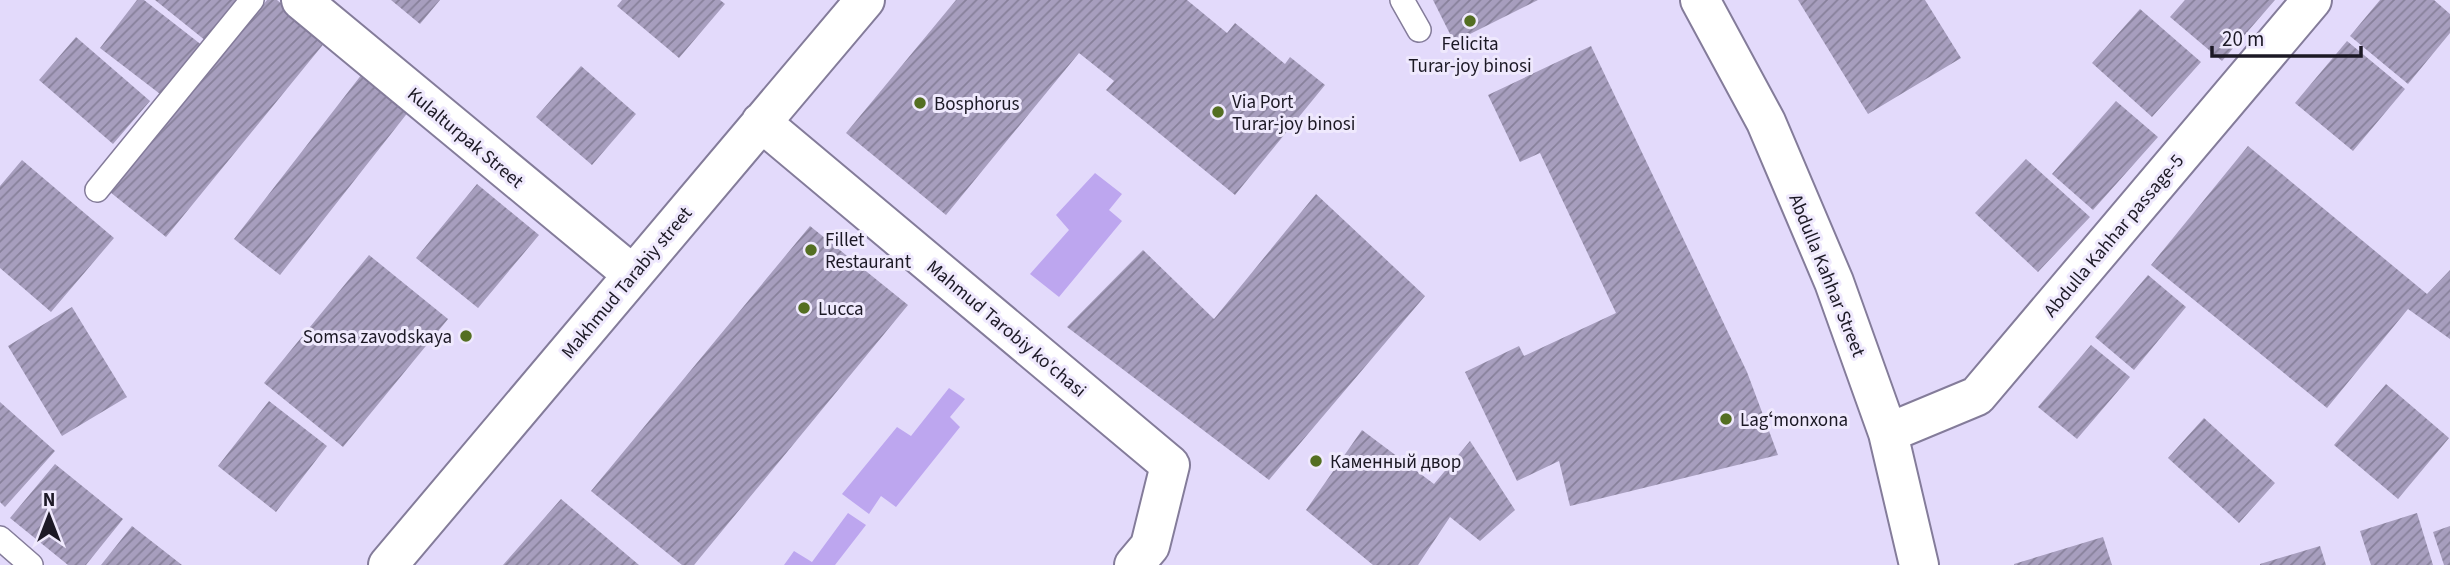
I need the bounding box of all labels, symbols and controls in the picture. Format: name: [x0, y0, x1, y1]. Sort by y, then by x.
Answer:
marker: Felicita Turar-joy binosi: [1462, 13, 1478, 29]
scale bar: [2212, 14, 2361, 58]
text: 20 m: [2222, 24, 2264, 54]
place label: Felicita Turar-joy binosi: [1408, 31, 1532, 80]
street label: Kulalturpak Street: [401, 81, 529, 195]
place label: Via Port Turar-joy binosi: [1232, 89, 1355, 138]
place label: Bosphorus: [934, 91, 1019, 118]
marker: Bosphorus: [912, 95, 928, 111]
marker: Via Port Turar-joy binosi: [1210, 104, 1226, 120]
street label: Abdulla Kahhar passage-5: [2038, 149, 2191, 323]
street label: Abdulla Kahhar Street: [1782, 190, 1872, 362]
street label: Makhmud Tarabiy street: [555, 201, 699, 365]
place label: Fillet Restaurant: [825, 227, 912, 276]
marker: Fillet Restaurant: [803, 242, 819, 258]
street label: Mahmud Tarobiy ko'chasi: [920, 254, 1092, 404]
place label: Lucca: [818, 296, 864, 323]
marker: Lucca: [796, 300, 812, 316]
place label: Somsa zavodskaya: [303, 324, 452, 351]
marker: Somsa zavodskaya: [458, 328, 474, 344]
place label: Lagʻmonxona: [1740, 407, 1848, 434]
marker: Lagʻmonxona: [1718, 411, 1734, 427]
place label: Каменный двор: [1330, 449, 1461, 476]
marker: Каменный двор: [1308, 453, 1324, 469]
north arrow: [14, 481, 84, 551]
text: N: [43, 487, 55, 514]

